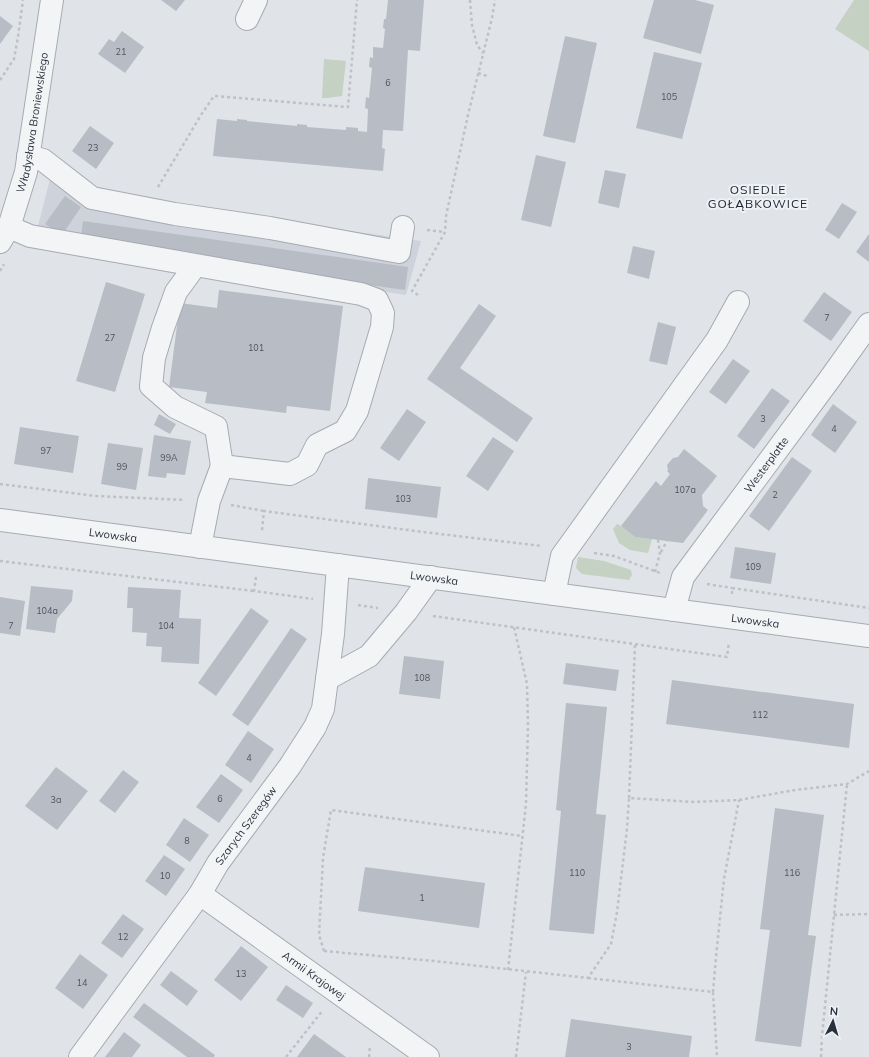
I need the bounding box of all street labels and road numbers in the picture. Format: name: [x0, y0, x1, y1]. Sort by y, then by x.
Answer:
street label: Władysława Broniewskiego: [13, 51, 51, 194]
street label: Westerplatte: [741, 434, 792, 495]
street label: Lwowska: [88, 525, 138, 545]
street label: Lwowska: [409, 568, 459, 588]
street label: Lwowska: [730, 611, 780, 631]
street label: Szarych Szeregów: [212, 783, 280, 868]
street label: Armii Krajowej: [280, 948, 348, 1003]

